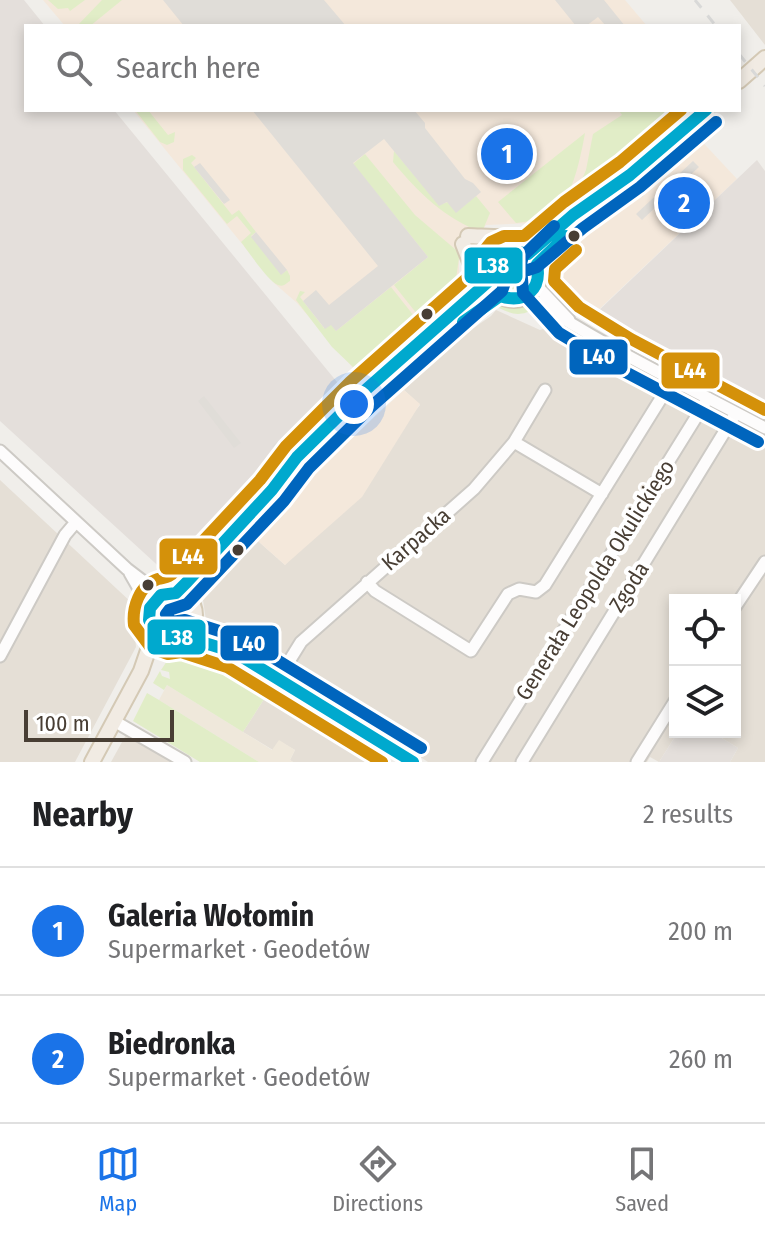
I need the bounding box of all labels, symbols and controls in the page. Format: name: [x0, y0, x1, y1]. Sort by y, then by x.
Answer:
search box: [24, 24, 741, 112]
icon: search: [52, 46, 96, 90]
text: Search here: [116, 50, 261, 86]
pin: 1: [481, 124, 533, 184]
pin: 2: [658, 173, 710, 233]
unlabelled marker: [566, 228, 582, 244]
line badge: L38: [463, 246, 524, 285]
text: L38: [477, 252, 510, 279]
unlabelled marker: [419, 306, 435, 322]
line badge: L40: [568, 338, 629, 376]
text: L40: [582, 343, 616, 370]
line badge: L44: [660, 351, 721, 390]
text: L44: [674, 357, 706, 384]
your location: [334, 384, 374, 424]
street label: Generała Leopolda Okulickiego: [510, 455, 680, 705]
street label: Karpacka: [376, 502, 456, 576]
line badge: L44: [158, 537, 219, 576]
unlabelled marker: [230, 542, 246, 558]
text: L44: [172, 543, 204, 570]
street label: Zgoda: [603, 557, 655, 617]
unlabelled marker: [140, 577, 156, 593]
map controls: [669, 594, 741, 738]
button: locate: [669, 594, 741, 666]
line badge: L38: [146, 618, 207, 656]
text: L38: [161, 624, 194, 651]
line badge: L40: [219, 624, 280, 662]
text: L40: [232, 630, 266, 657]
button: layers: [669, 666, 741, 738]
scale bar: [24, 706, 174, 742]
text: 100 m: [36, 710, 90, 737]
text: Nearby: [32, 794, 133, 835]
text: 2 results: [643, 799, 733, 830]
text: Galeria Wołomin: [108, 898, 314, 934]
text: 1: [53, 916, 64, 947]
text: 200 m: [668, 916, 733, 947]
text: Supermarket · Geodetów: [108, 934, 370, 965]
text: Biedronka: [108, 1026, 236, 1062]
text: 2: [52, 1044, 64, 1075]
text: 260 m: [669, 1044, 733, 1075]
text: Supermarket · Geodetów: [108, 1062, 370, 1093]
tab: Map: [96, 1142, 140, 1217]
tab: Directions: [332, 1142, 423, 1217]
tab: Saved: [615, 1142, 669, 1217]

